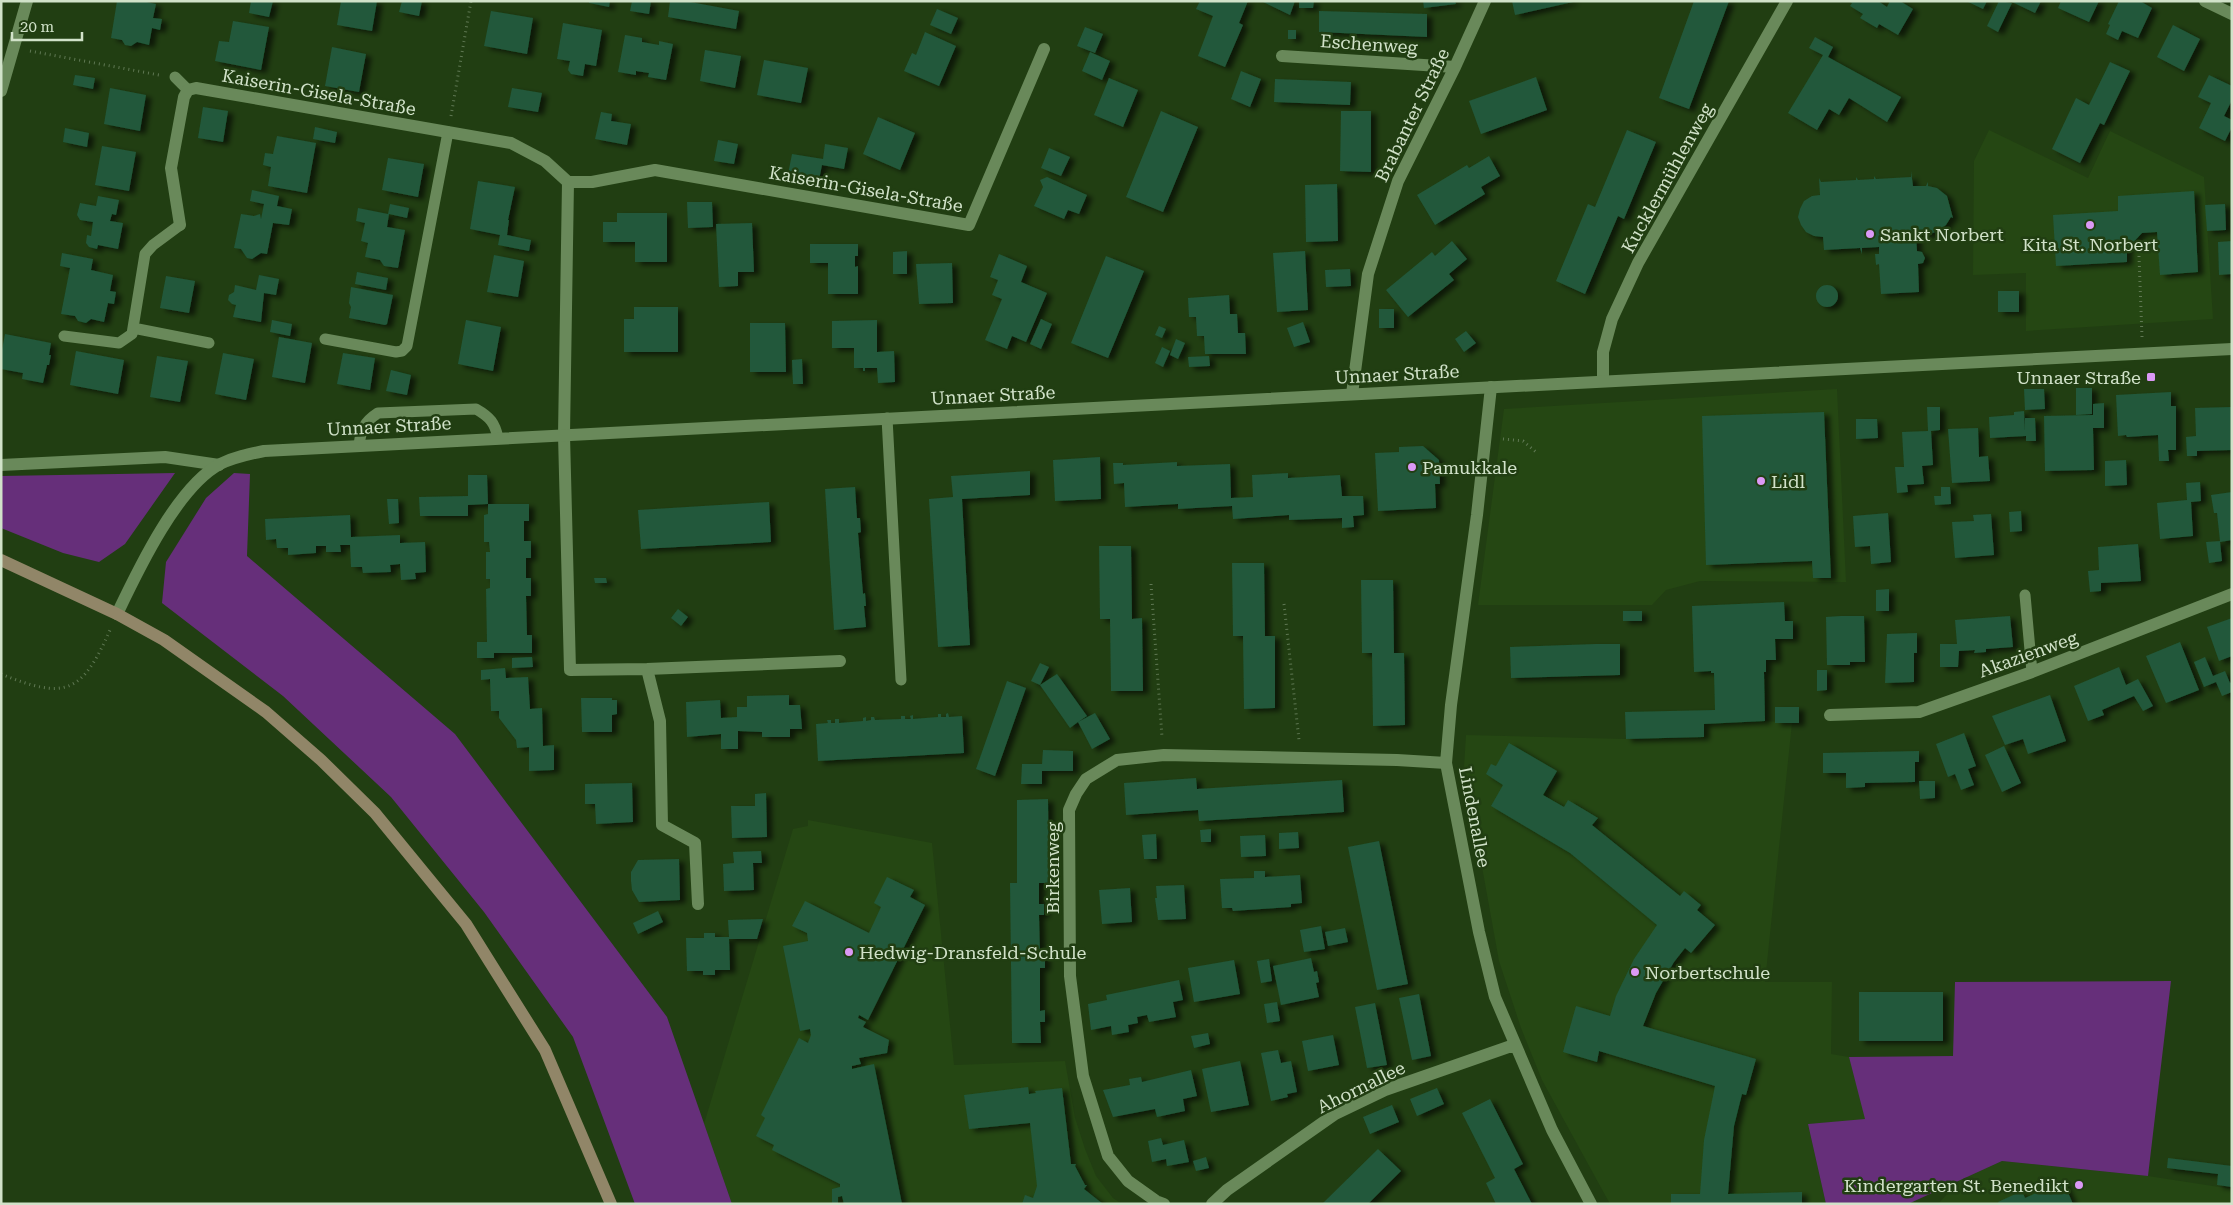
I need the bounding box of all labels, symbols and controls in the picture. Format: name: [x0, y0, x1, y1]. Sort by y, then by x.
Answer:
scale bar: [12, 10, 82, 42]
text: 20 m: [20, 18, 55, 36]
street label: Eschenweg: [1320, 30, 1419, 58]
street label: Brabanter Straße: [1371, 45, 1454, 185]
street label: Kaiserin-Gisela-Straße: [220, 65, 418, 119]
street label: Kucklermühlenweg: [1617, 99, 1717, 257]
street label: Kaiserin-Gisela-Straße: [767, 162, 965, 216]
marker: Kita St. Norbert: [2084, 219, 2096, 231]
place label: Sankt Norbert: [1880, 224, 2004, 245]
marker: Sankt Norbert: [1864, 228, 1876, 240]
place label: Kita St. Norbert: [2022, 234, 2158, 255]
street label: Unnaer Straße: [1334, 360, 1460, 388]
place label: Unnaer Straße: [2016, 367, 2141, 388]
marker: Unnaer Straße: [2145, 371, 2157, 383]
street label: Unnaer Straße: [930, 381, 1056, 409]
street label: Unnaer Straße: [326, 412, 452, 440]
place label: Pamukkale: [1422, 457, 1517, 478]
marker: Pamukkale: [1406, 461, 1418, 473]
place label: Lidl: [1771, 471, 1805, 492]
marker: Lidl: [1755, 475, 1767, 487]
street label: Akazienweg: [1976, 626, 2081, 682]
street label: Lindenallee: [1455, 765, 1495, 869]
street label: Birkenweg: [1042, 821, 1063, 914]
place label: Hedwig-Dransfeld-Schule: [859, 942, 1086, 963]
marker: Hedwig-Dransfeld-Schule: [843, 946, 855, 958]
place label: Norbertschule: [1645, 962, 1770, 983]
marker: Norbertschule: [1629, 966, 1641, 978]
street label: Ahornallee: [1314, 1057, 1409, 1117]
place label: Kindergarten St. Benedikt: [1844, 1175, 2069, 1196]
marker: Kindergarten St. Benedikt: [2073, 1179, 2085, 1191]

